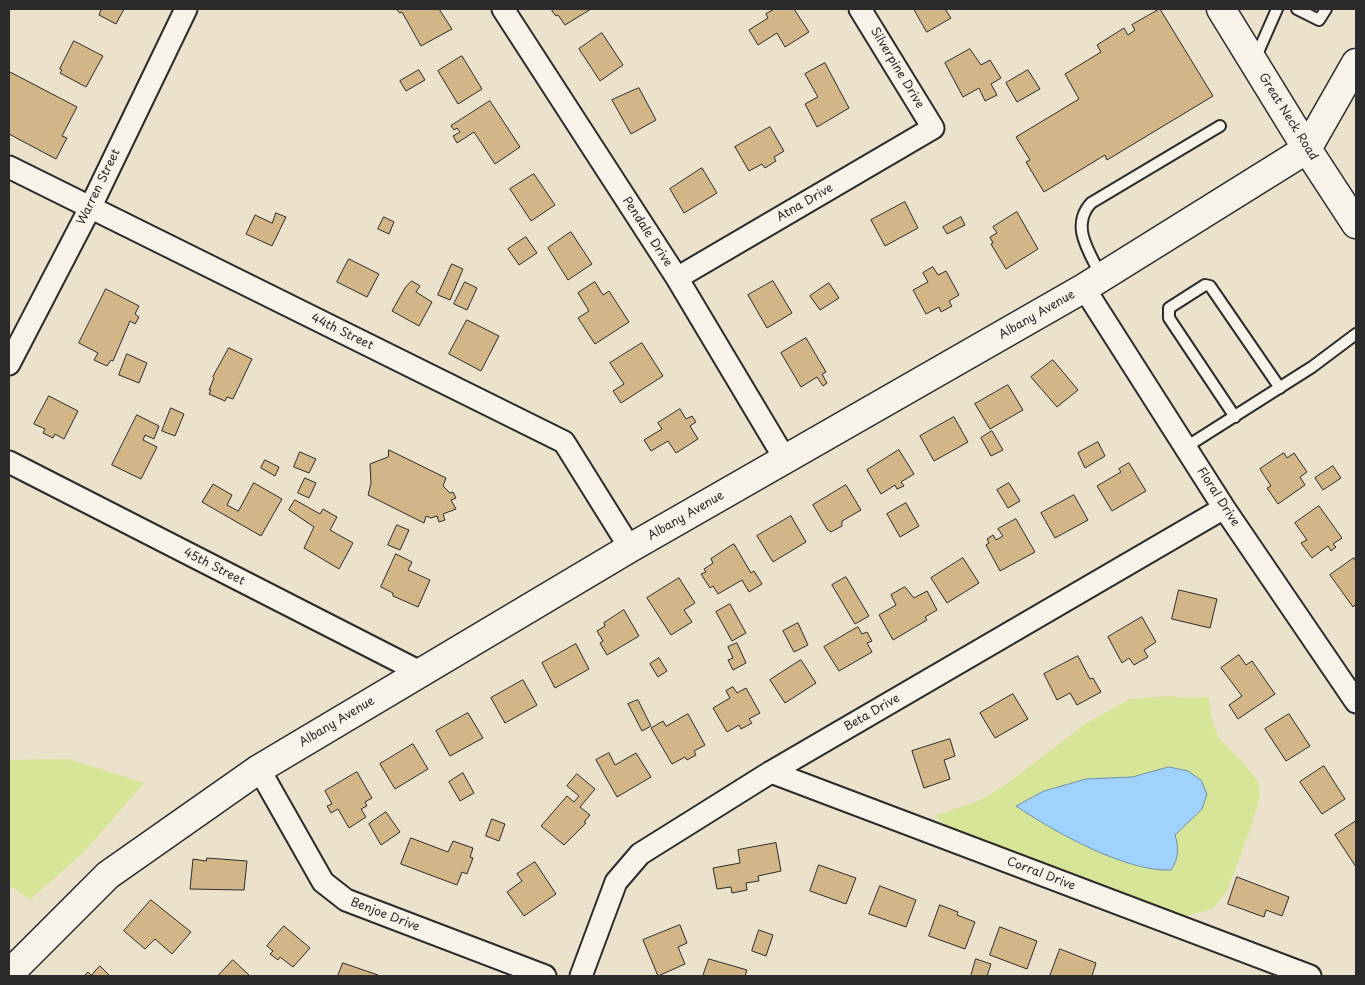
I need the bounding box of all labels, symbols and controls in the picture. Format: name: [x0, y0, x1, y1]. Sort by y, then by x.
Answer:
street label: Silverpine Drive: [867, 25, 927, 111]
street label: Great Neck Road: [1255, 71, 1321, 163]
street label: Warren Street: [74, 147, 124, 227]
street label: Atna Drive: [774, 181, 836, 225]
street label: Pendale Drive: [619, 194, 675, 270]
street label: Albany Avenue: [996, 287, 1078, 343]
street label: 44th Street: [309, 311, 375, 353]
street label: Floral Drive: [1194, 465, 1242, 529]
street label: Albany Avenue: [645, 488, 727, 544]
street label: 45th Street: [181, 545, 247, 589]
street label: Beta Drive: [842, 691, 902, 735]
street label: Albany Avenue: [297, 694, 377, 750]
street label: Corral Drive: [1005, 854, 1077, 894]
street label: Benjoe Drive: [348, 895, 422, 935]

